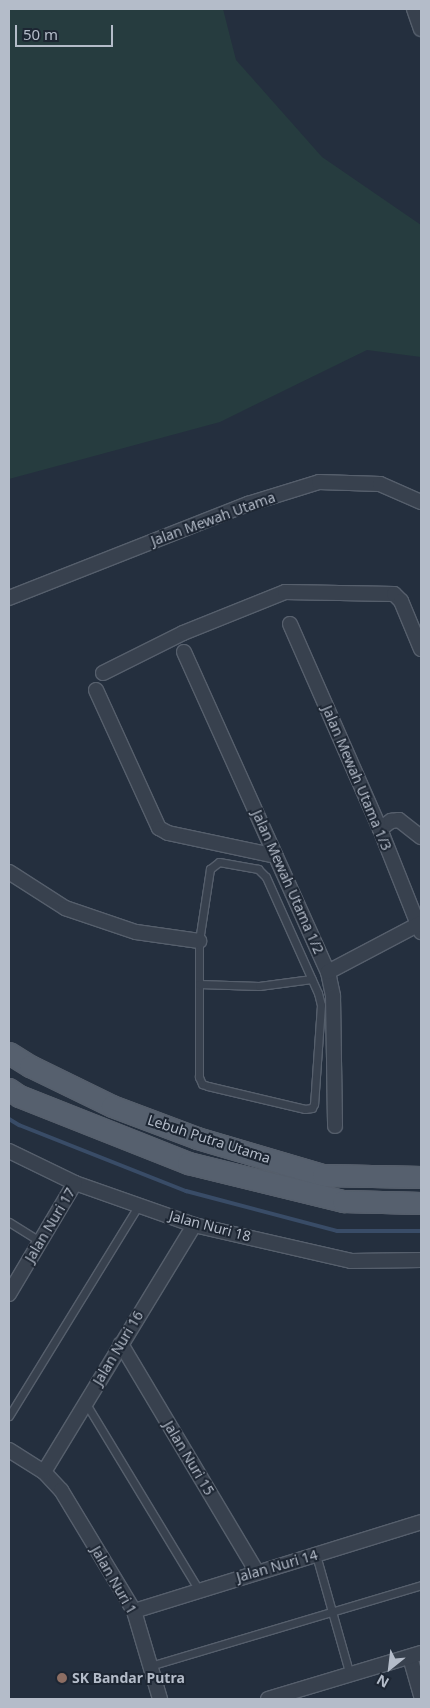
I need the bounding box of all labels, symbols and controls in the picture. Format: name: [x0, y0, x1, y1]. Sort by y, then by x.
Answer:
scale bar: [18, 15, 115, 47]
text: 50 m: [23, 24, 58, 44]
street label: Jalan Mewah Utama: [149, 489, 277, 549]
street label: Jalan Mewah Utama 1/3: [319, 703, 395, 853]
street label: Jalan Mewah Utama 1/2: [249, 807, 327, 957]
street label: Lebuh Putra Utama: [146, 1111, 272, 1167]
street label: Jalan Nuri 17: [21, 1185, 79, 1265]
street label: Jalan Nuri 18: [167, 1207, 253, 1245]
street label: Jalan Nuri 16: [89, 1308, 147, 1388]
street label: Jalan Nuri 15: [160, 1418, 218, 1498]
street label: Jalan Nuri 1: [88, 1543, 140, 1617]
street label: Jalan Nuri 14: [234, 1546, 320, 1586]
north arrow: [365, 1643, 415, 1693]
place label: SK Bandar Putra: [72, 1670, 185, 1686]
text: N: [373, 1670, 392, 1693]
marker: SK Bandar Putra: [56, 1672, 68, 1684]

